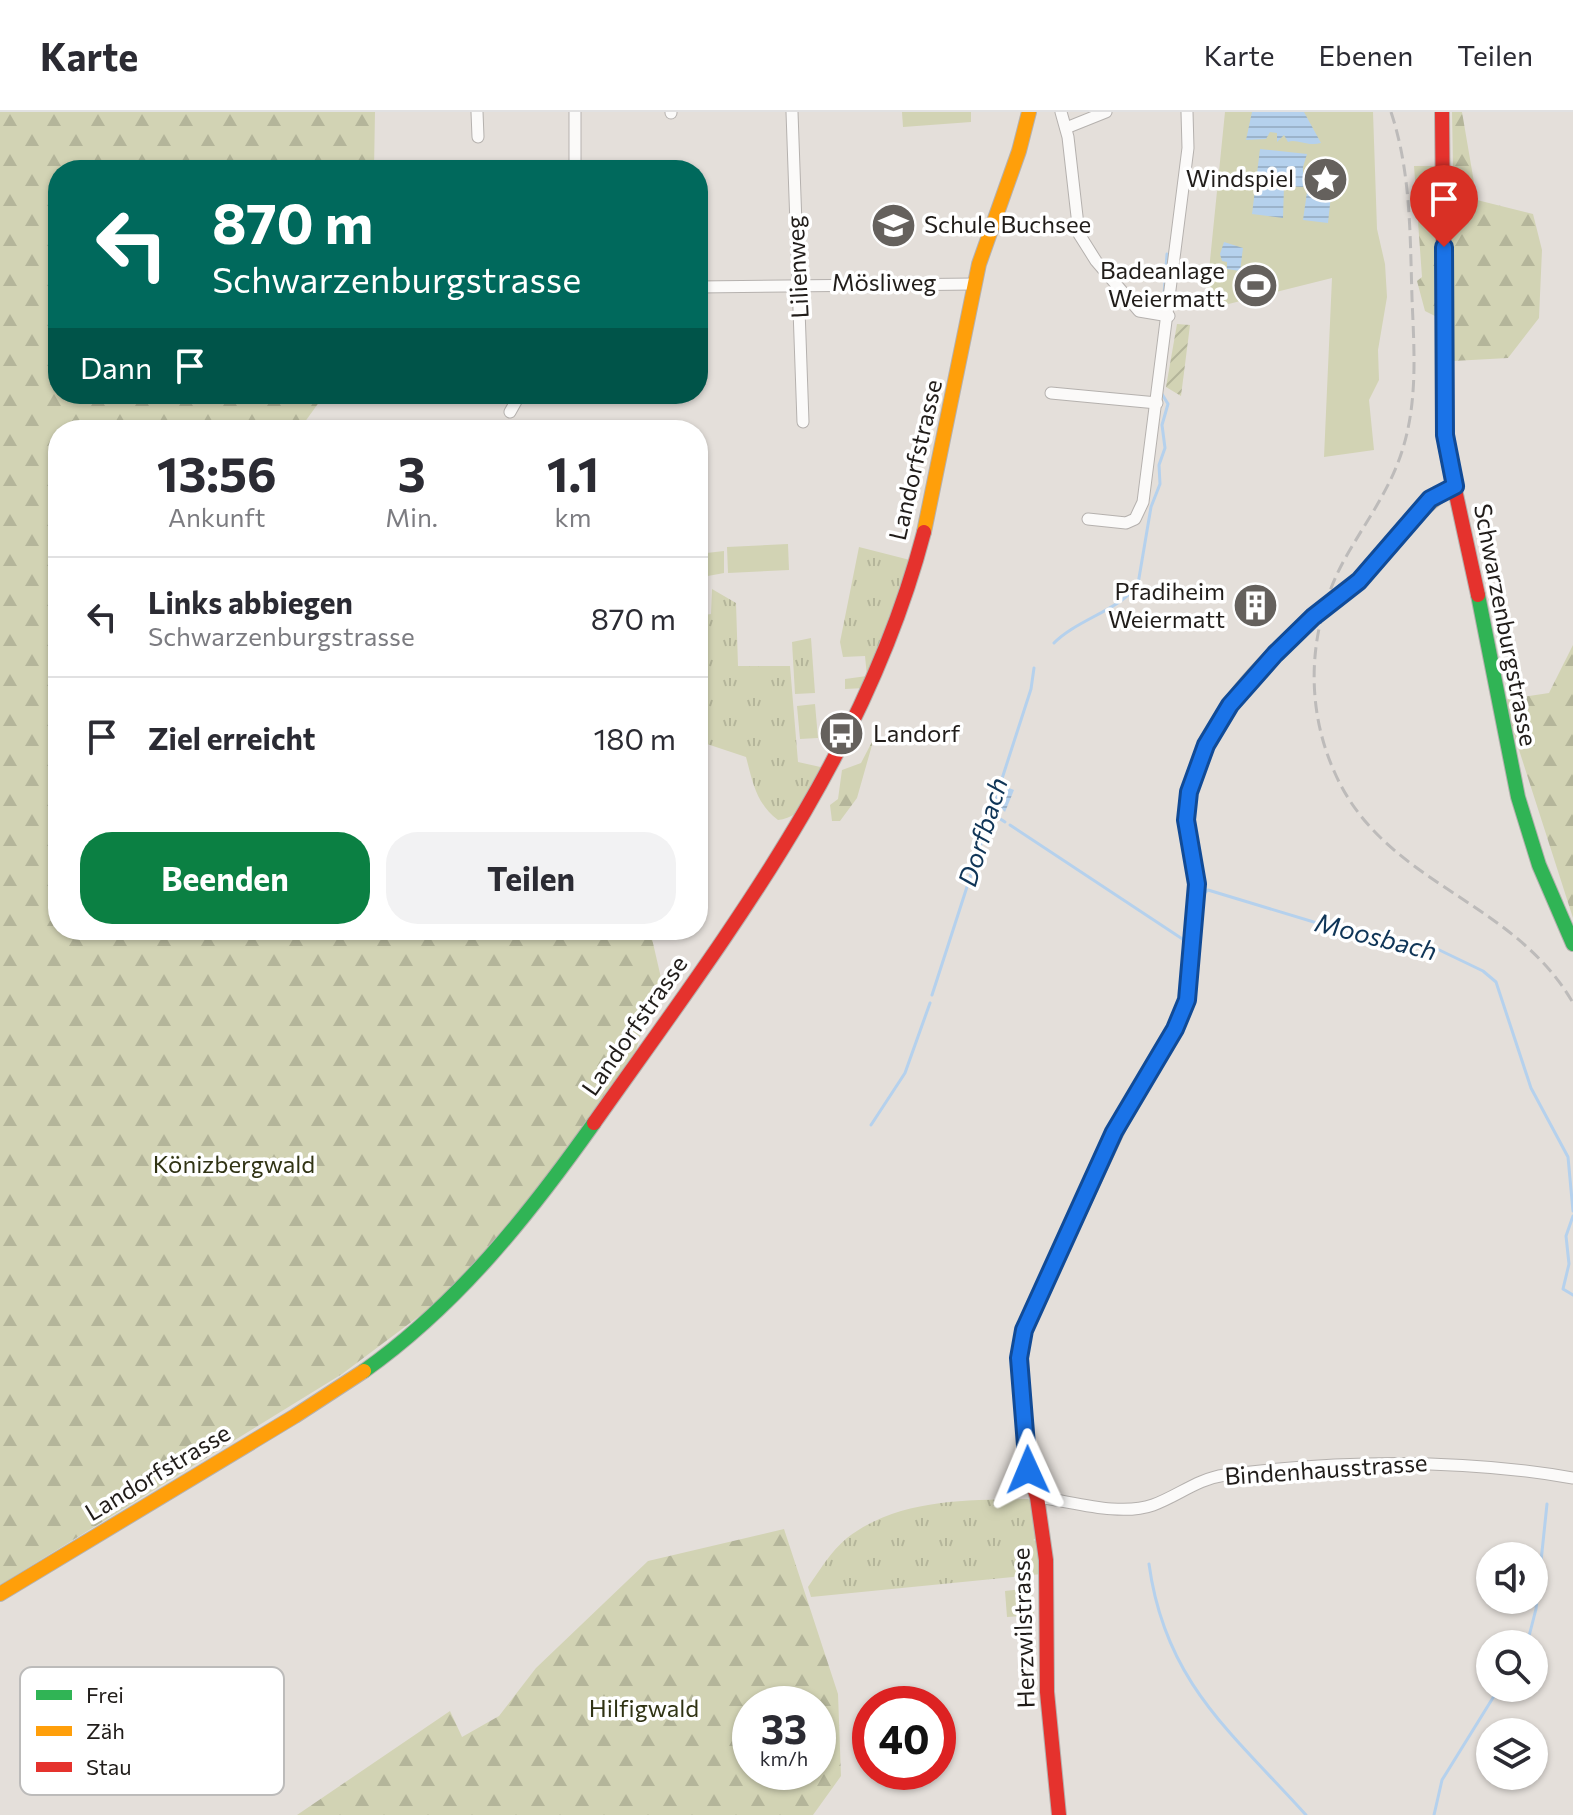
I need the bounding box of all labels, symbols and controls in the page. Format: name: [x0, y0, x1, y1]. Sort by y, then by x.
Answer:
text: Karte: [40, 32, 138, 79]
text: Karte: [1204, 38, 1275, 72]
text: Ebenen: [1319, 38, 1413, 72]
text: Teilen: [1457, 38, 1533, 72]
place icon: Windspiel: [1301, 155, 1349, 203]
place label: Windspiel: [1186, 163, 1294, 192]
pin: [1410, 165, 1478, 247]
icon: arrive: [1422, 177, 1466, 221]
text: 870 m: [212, 187, 373, 256]
icon: left: [80, 192, 184, 296]
school or university icon: Schule Buchsee: [869, 201, 917, 249]
place label: Schule Buchsee: [924, 209, 1091, 238]
street label: Lilienweg: [779, 215, 814, 319]
place label: Badeanlage Weiermatt: [1100, 255, 1225, 312]
text: Schwarzenburgstrasse: [212, 256, 581, 300]
sports icon: Badeanlage Weiermatt: [1232, 261, 1280, 309]
street label: Mösliweg: [832, 267, 936, 296]
icon: arrive: [168, 344, 212, 388]
text: Dann: [80, 348, 152, 385]
street label: Landorfstrasse: [882, 376, 947, 543]
text: 13:56: [157, 443, 277, 502]
text: 3: [398, 443, 426, 502]
text: 1.1: [547, 443, 599, 502]
text: Ankunft: [168, 501, 265, 532]
text: Min.: [385, 501, 438, 532]
text: km: [555, 501, 591, 532]
street label: Schwarzenburgstrasse: [1469, 501, 1544, 748]
place label: Pfadiheim Weiermatt: [1108, 576, 1225, 633]
building icon: Pfadiheim Weiermatt: [1232, 582, 1280, 630]
text: Links abbiegen: [148, 583, 353, 620]
icon: left: [80, 595, 124, 639]
text: 870 m: [591, 599, 676, 636]
text: Schwarzenburgstrasse: [148, 620, 415, 651]
bus stop icon: Landorf: [818, 710, 866, 758]
icon: arrive: [80, 715, 124, 759]
place label: Landorf: [873, 718, 961, 747]
text: Ziel erreicht: [148, 719, 316, 756]
text: 180 m: [593, 719, 676, 756]
water label: Dorfbach: [950, 773, 1013, 890]
button: Beenden: [80, 832, 370, 924]
button: Teilen: [386, 832, 676, 924]
water label: Moosbach: [1312, 905, 1440, 966]
street label: Landorfstrasse: [575, 950, 693, 1101]
park label: Könizbergwald: [153, 1149, 315, 1178]
street label: Landorfstrasse: [79, 1417, 235, 1526]
position arrow: [986, 1428, 1070, 1512]
street label: Bindenhausstrasse: [1223, 1447, 1428, 1490]
map controls: [1476, 1542, 1548, 1790]
button: sound: [1476, 1542, 1548, 1614]
street label: Herzwilstrasse: [1005, 1547, 1040, 1709]
button: search: [1476, 1630, 1548, 1702]
legend: [20, 1667, 284, 1795]
text: Frei: [86, 1681, 124, 1708]
speed limit sign: 40: [852, 1686, 956, 1790]
park label: Hilfigwald: [589, 1693, 699, 1722]
text: 33: [761, 1703, 807, 1752]
text: Zäh: [86, 1717, 125, 1744]
button: layers: [1476, 1718, 1548, 1790]
text: km/h: [760, 1746, 808, 1770]
text: Stau: [86, 1753, 132, 1780]

